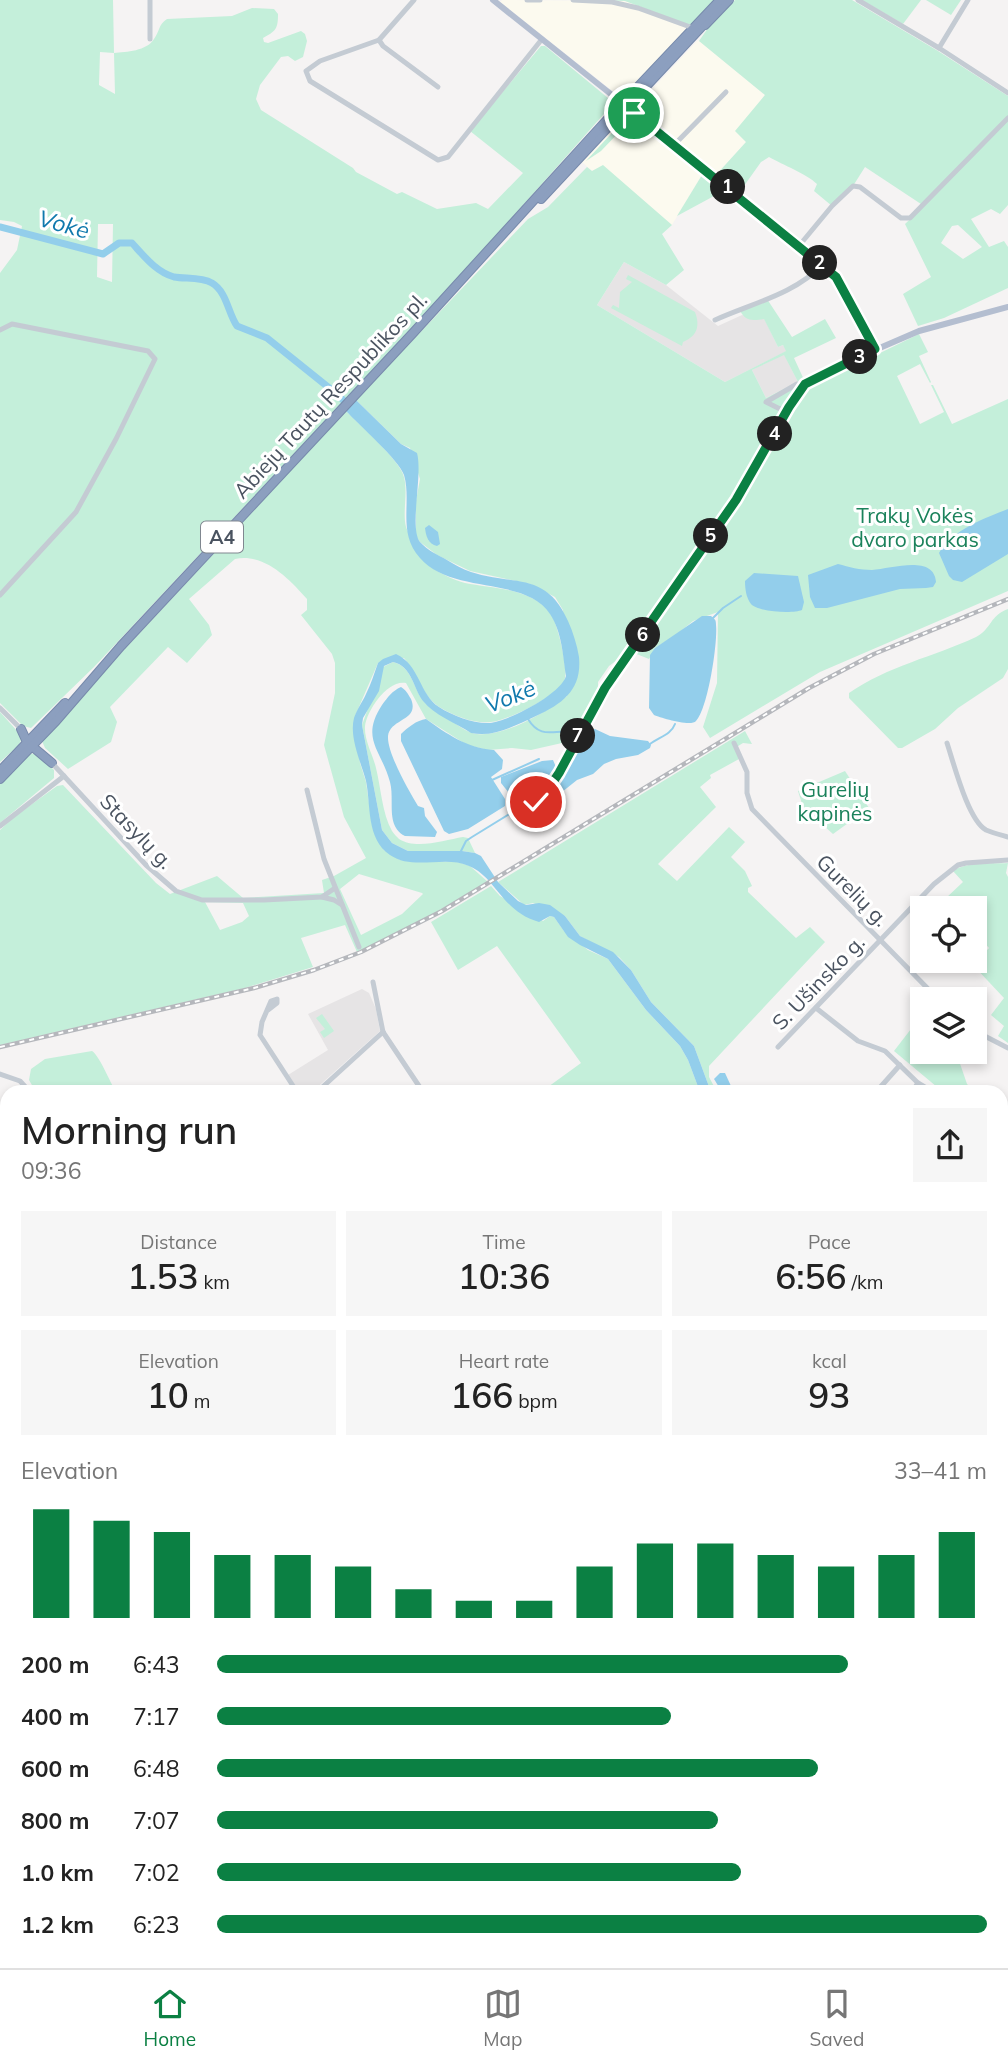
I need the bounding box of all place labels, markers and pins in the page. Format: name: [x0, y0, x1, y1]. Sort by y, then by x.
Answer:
pin: [604, 83, 664, 143]
pin: 1: [710, 170, 746, 204]
pin: 2: [802, 246, 838, 280]
pin: 3: [842, 340, 878, 374]
pin: 4: [758, 416, 792, 452]
pin: 5: [694, 518, 728, 554]
pin: 6: [626, 618, 660, 652]
pin: 7: [560, 718, 596, 754]
pin: [506, 772, 566, 832]

